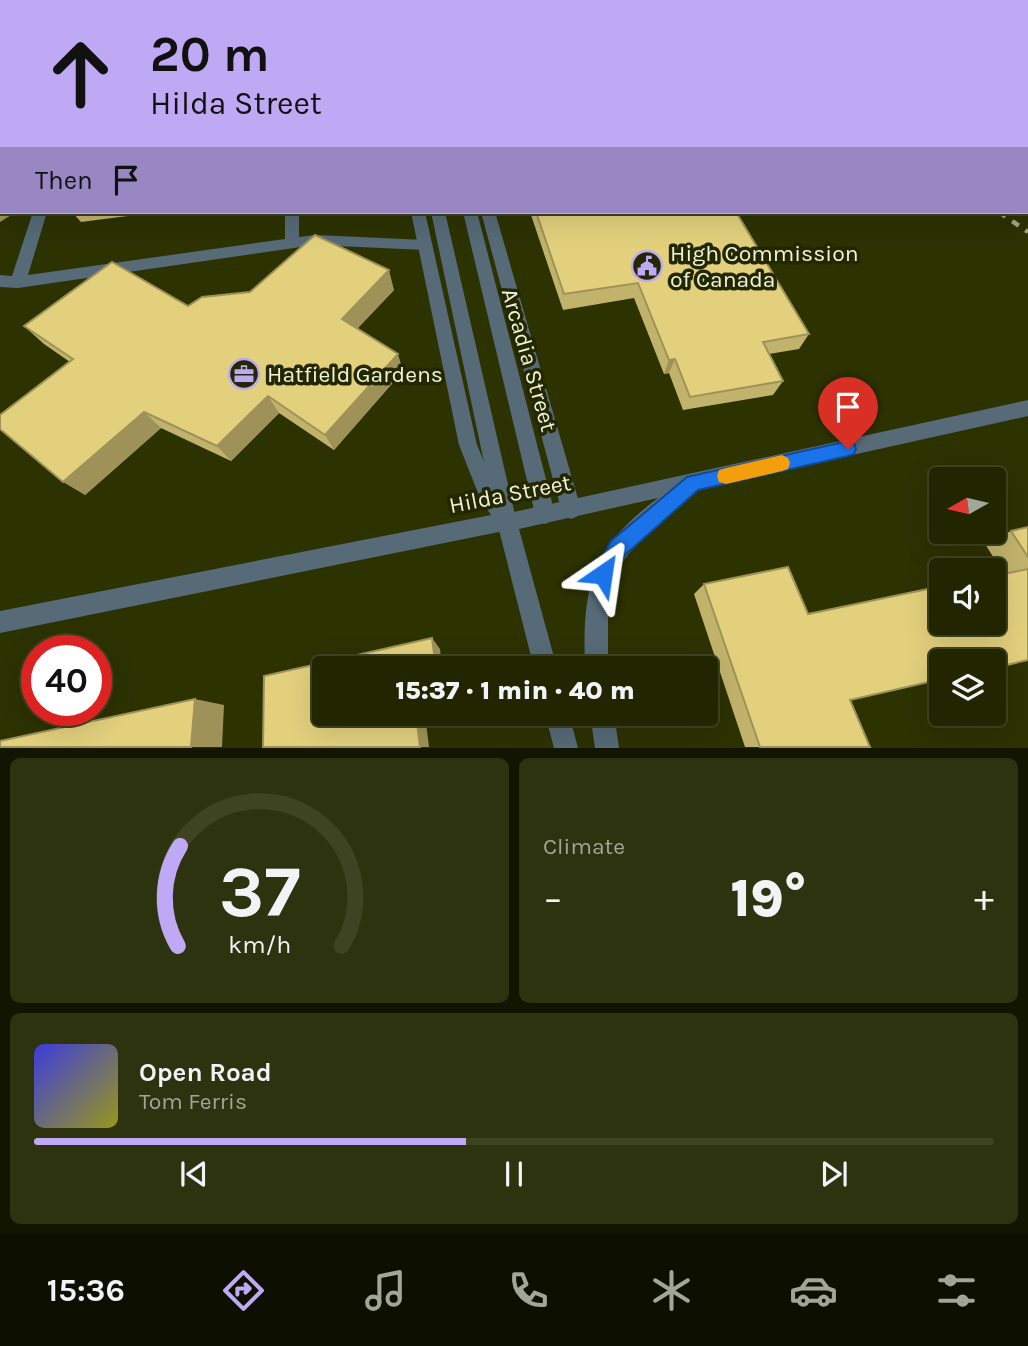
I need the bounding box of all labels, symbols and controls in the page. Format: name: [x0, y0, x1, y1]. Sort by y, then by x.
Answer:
text: 20 m: [150, 26, 270, 83]
icon: ahead: [35, 28, 126, 119]
text: Hilda Street: [150, 85, 322, 122]
icon: arrive: [107, 161, 145, 199]
text: Then: [35, 165, 93, 196]
place label: High Commission of Canada: [670, 240, 859, 293]
public building icon: High Commission of Canada: [630, 249, 664, 283]
street label: Arcadia Street: [496, 285, 562, 435]
office icon: Hatfield Gardens: [227, 357, 261, 391]
place label: Hatfield Gardens: [267, 361, 443, 388]
pin: [818, 377, 878, 449]
icon: arrive: [829, 388, 867, 426]
north arrow: [929, 467, 1006, 544]
map controls: [929, 467, 1006, 726]
street label: Hilda Street: [447, 469, 574, 519]
position arrow: [566, 537, 640, 611]
button: sound: [929, 558, 1006, 635]
speed limit sign: 40: [21, 635, 112, 726]
button: layers: [929, 649, 1006, 726]
text: 15:37 · 1 min · 40 m: [395, 675, 635, 706]
text: Climate: [543, 833, 625, 860]
text: 37: [219, 850, 300, 935]
text: 19°: [730, 868, 807, 929]
text: −: [543, 876, 563, 921]
text: +: [974, 876, 994, 921]
text: km/h: [228, 930, 291, 959]
text: Open Road: [139, 1057, 272, 1088]
text: Tom Ferris: [139, 1088, 247, 1115]
icon: previous: [175, 1155, 213, 1193]
icon: pause: [495, 1155, 533, 1193]
icon: next: [815, 1155, 853, 1193]
icon: directions: [219, 1266, 268, 1315]
icon: music: [361, 1266, 410, 1315]
icon: phone: [504, 1266, 553, 1315]
icon: climate: [647, 1266, 696, 1315]
icon: car: [789, 1266, 838, 1315]
icon: filters: [932, 1266, 981, 1315]
text: 15:36: [47, 1272, 125, 1309]

